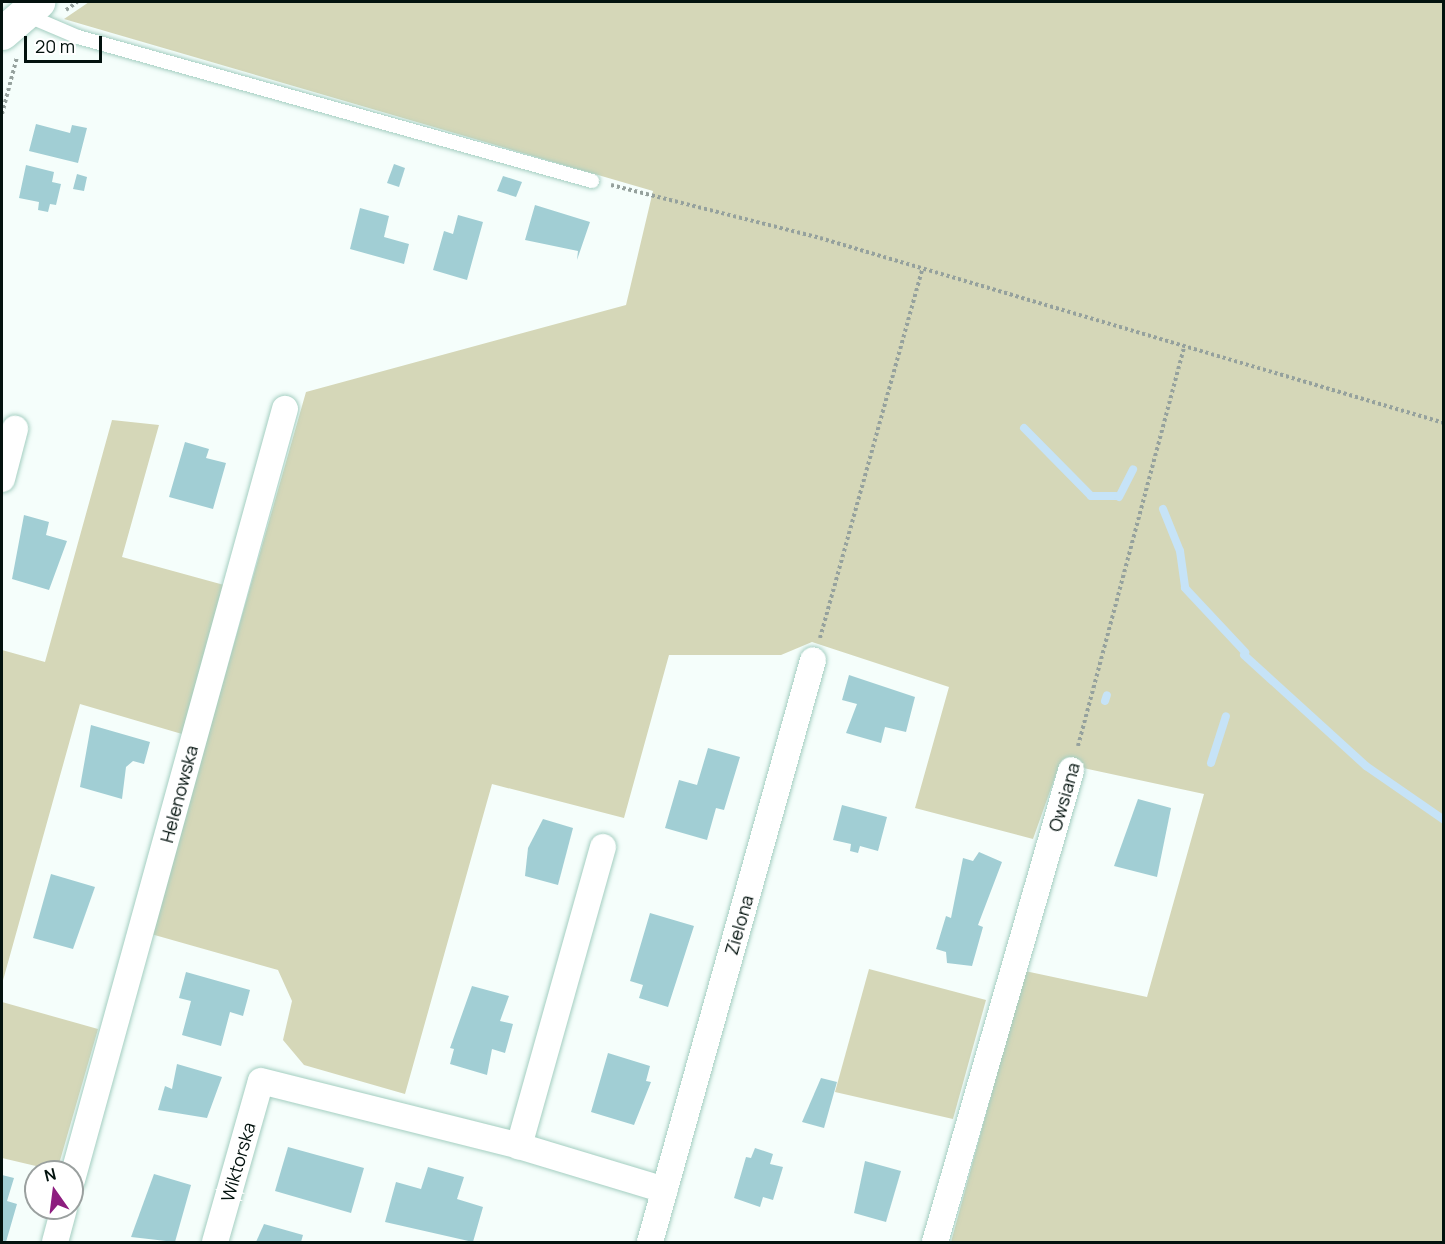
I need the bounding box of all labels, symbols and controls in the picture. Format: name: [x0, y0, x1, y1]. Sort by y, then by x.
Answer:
scale bar: [27, 24, 105, 62]
text: 20 m: [35, 34, 75, 58]
street label: Helenowska: [156, 743, 202, 845]
street label: Owsiana: [1044, 760, 1084, 834]
street label: Zielona: [720, 893, 758, 957]
street label: Wiktorska: [216, 1120, 260, 1204]
north arrow: [24, 1160, 84, 1220]
text: N: [42, 1162, 58, 1187]

